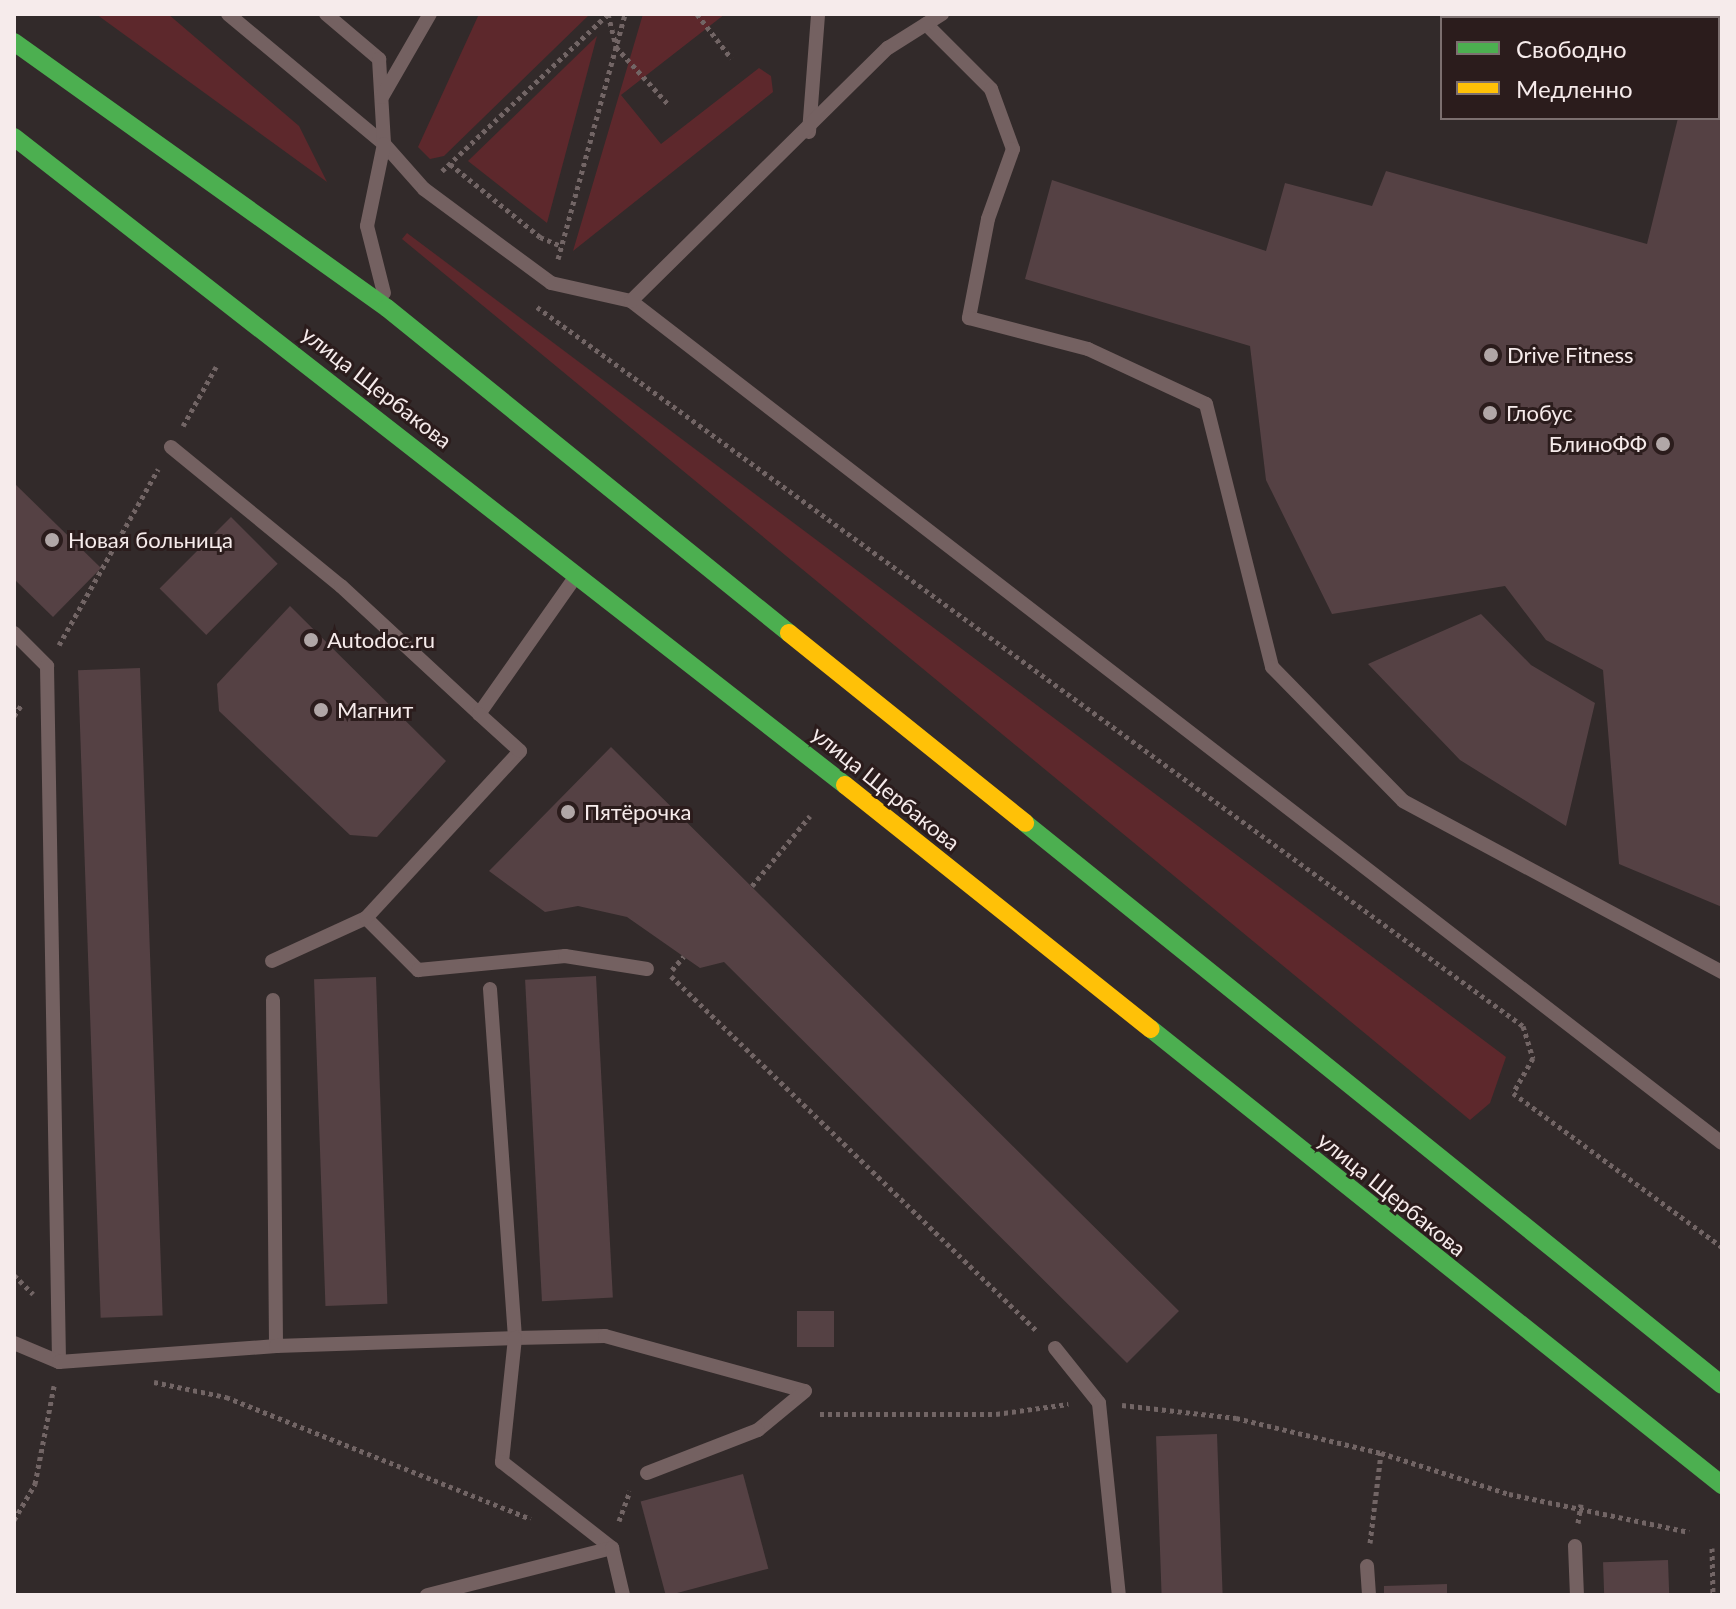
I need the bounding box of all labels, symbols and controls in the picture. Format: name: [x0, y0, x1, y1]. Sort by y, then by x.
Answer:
legend: [1440, 16, 1720, 120]
text: Свободно: [1516, 34, 1627, 63]
text: Медленно: [1516, 74, 1633, 103]
street label: улица Щербакова: [297, 320, 457, 454]
place label: Drive Fitness: [1507, 342, 1634, 368]
marker: Drive Fitness: [1482, 346, 1500, 364]
place label: Глобус: [1506, 400, 1573, 426]
marker: Глобус: [1481, 404, 1499, 422]
place label: БлиноФФ: [1549, 431, 1647, 457]
marker: БлиноФФ: [1654, 435, 1672, 453]
place label: Новая больница: [68, 527, 233, 553]
marker: Новая больница: [43, 531, 61, 549]
place label: Autodoc.ru: [327, 627, 435, 653]
marker: Autodoc.ru: [302, 631, 320, 649]
place label: Магнит: [337, 697, 413, 723]
marker: Магнит: [312, 701, 330, 719]
street label: улица Щербакова: [807, 720, 965, 856]
place label: Пятёрочка: [584, 799, 691, 825]
marker: Пятёрочка: [559, 803, 577, 821]
street label: улица Щербакова: [1313, 1126, 1471, 1262]

